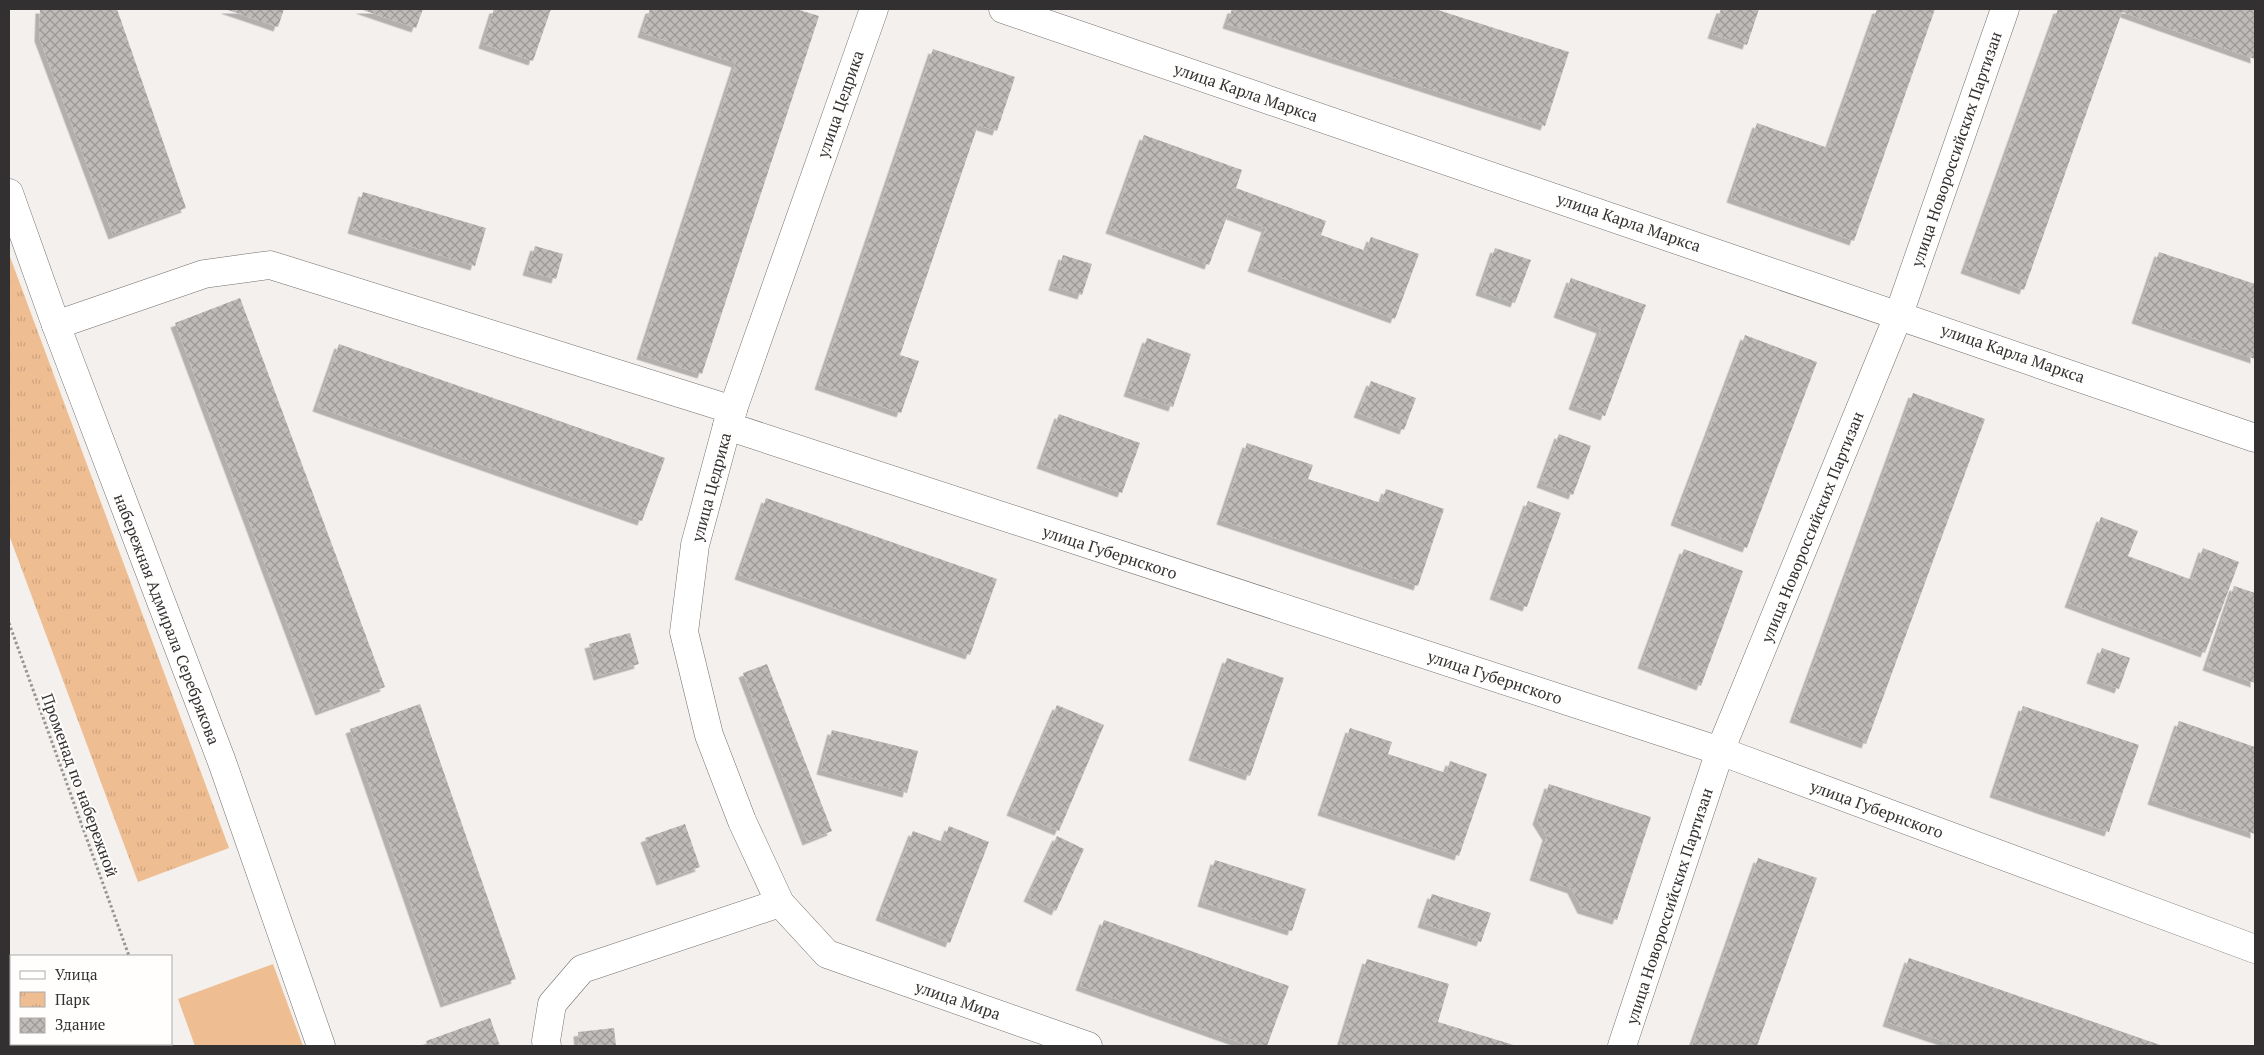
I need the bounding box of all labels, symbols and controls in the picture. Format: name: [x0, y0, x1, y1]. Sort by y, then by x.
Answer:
street label: улица Новороссийских Партизан: [1905, 28, 2007, 271]
street label: улица Цедрика: [811, 47, 869, 162]
street label: улица Карла Маркса: [1170, 57, 1321, 127]
street label: улица Карла Маркса: [1553, 187, 1704, 257]
street label: улица Карла Маркса: [1937, 318, 2088, 388]
street label: улица Новороссийских Партизан: [1755, 408, 1869, 647]
street label: улица Цедрика: [686, 430, 736, 545]
street label: набережная Адмирала Серебрякова: [109, 490, 225, 748]
street label: улица Губернского: [1039, 520, 1180, 584]
street label: улица Губернского: [1424, 645, 1565, 709]
street label: Променад по набережной: [36, 690, 124, 880]
street label: улица Губернского: [1806, 774, 1947, 843]
street label: улица Новороссийских Партизан: [1620, 785, 1718, 1028]
legend: [10, 955, 172, 1045]
text: Улица: [55, 964, 98, 984]
street label: улица Мира: [911, 975, 1004, 1025]
text: Парк: [55, 989, 91, 1009]
text: Здание: [55, 1014, 105, 1034]

